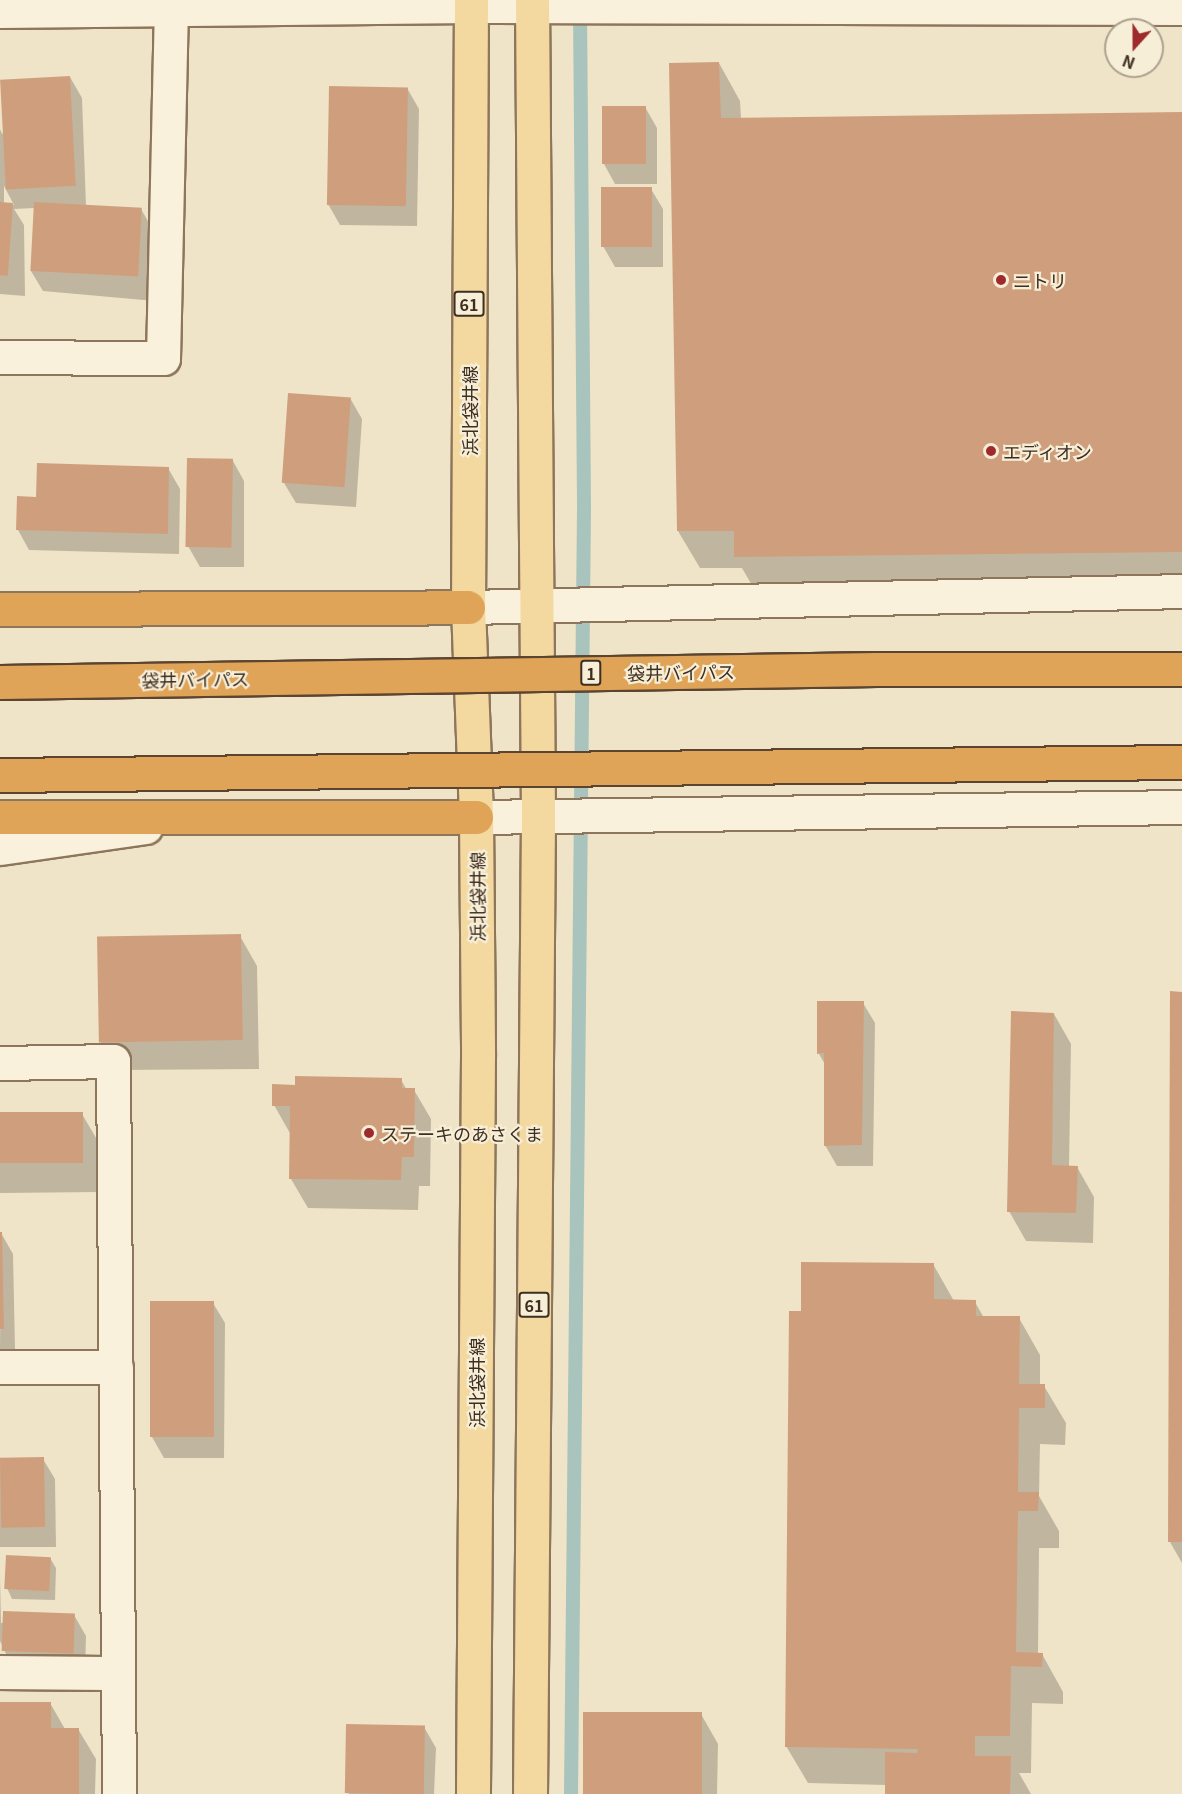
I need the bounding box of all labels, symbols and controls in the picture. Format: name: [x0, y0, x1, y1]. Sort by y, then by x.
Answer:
north arrow: [1104, 18, 1164, 78]
text: N: [1118, 50, 1138, 76]
place label: ニトリ: [1013, 269, 1067, 291]
marker: ニトリ: [994, 273, 1008, 287]
road number: 61: [452, 291, 486, 317]
street label: 浜北袋井線: [458, 366, 480, 456]
place label: エディオン: [1003, 440, 1093, 462]
marker: エディオン: [984, 444, 998, 458]
road number: 1: [579, 660, 603, 686]
street label: 袋井バイパス: [627, 660, 735, 684]
street label: 袋井バイパス: [141, 667, 249, 691]
street label: 浜北袋井線: [466, 852, 488, 942]
place label: ステーキのあさくま: [381, 1122, 543, 1144]
marker: ステーキのあさくま: [362, 1126, 376, 1140]
road number: 61: [518, 1292, 550, 1318]
street label: 浜北袋井線: [465, 1338, 487, 1428]

